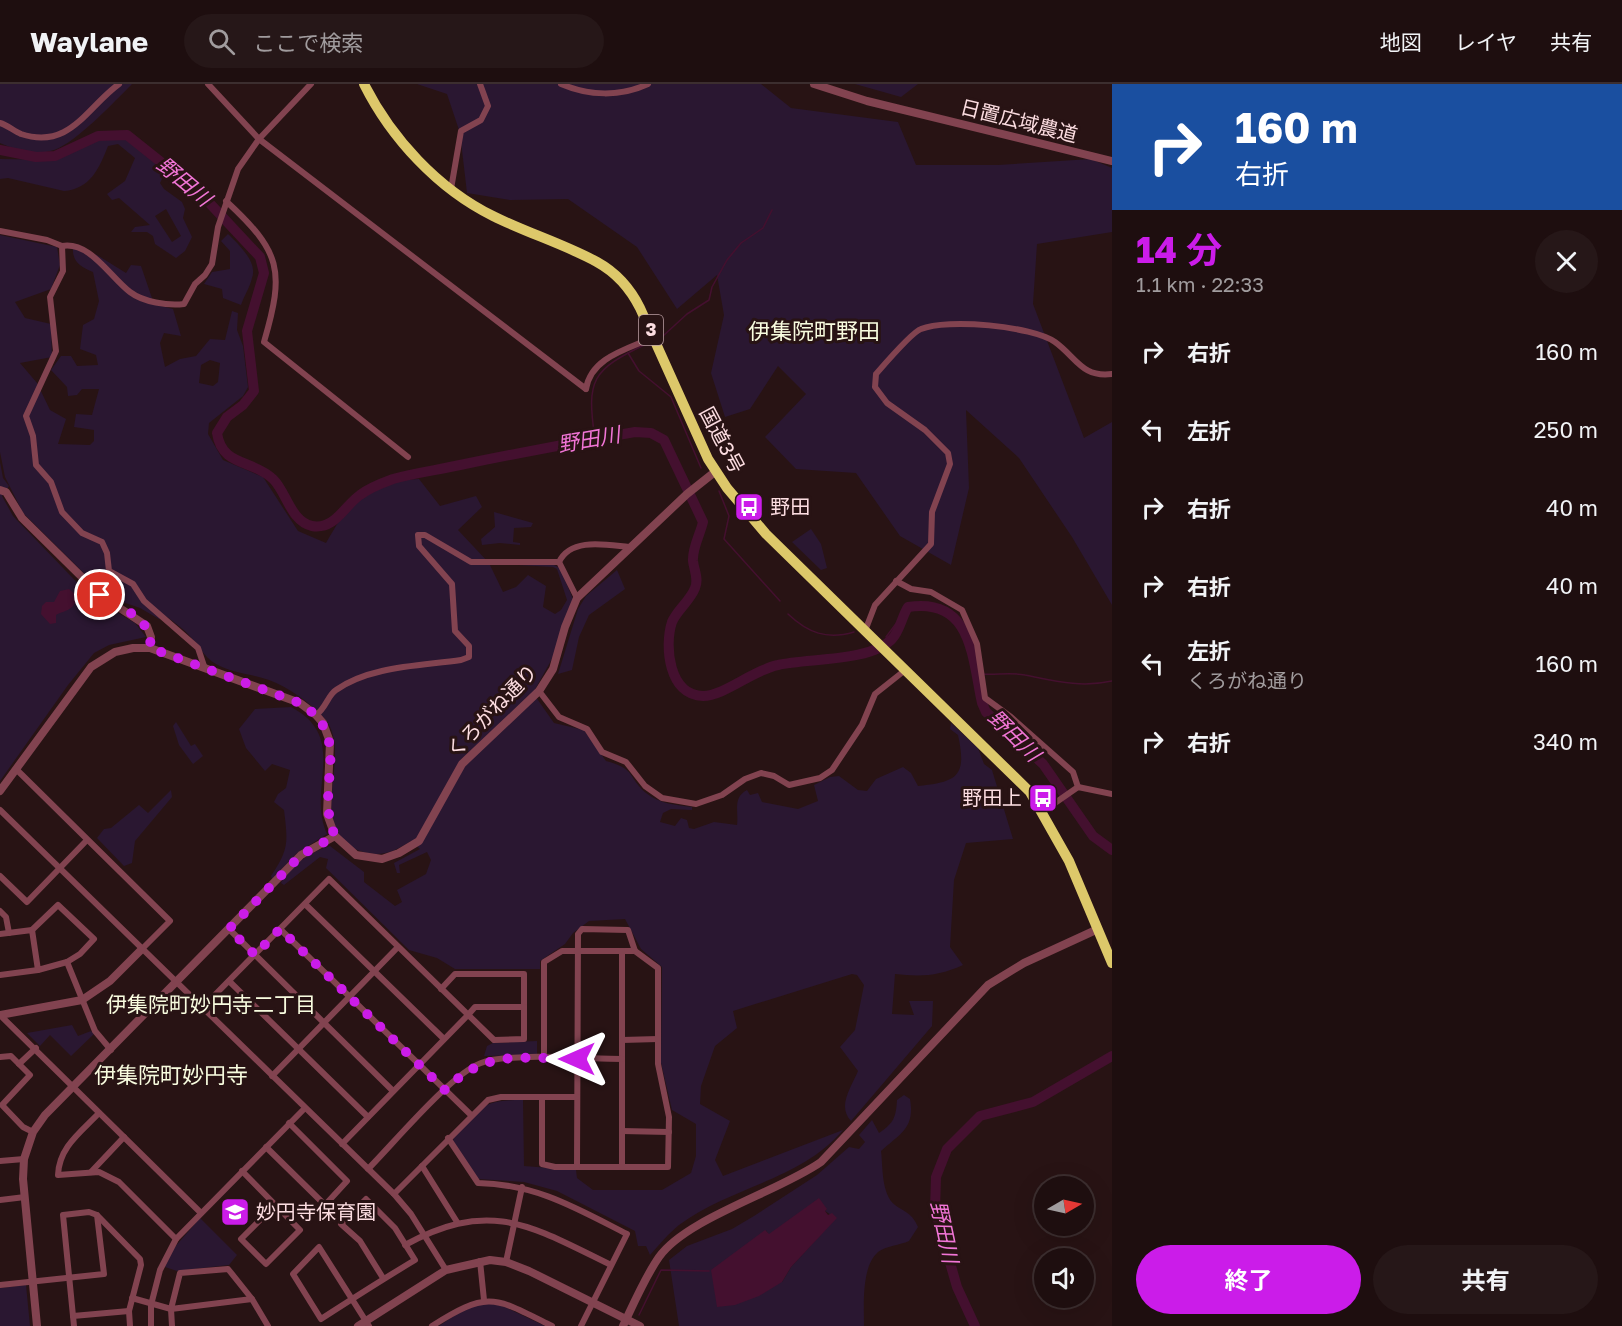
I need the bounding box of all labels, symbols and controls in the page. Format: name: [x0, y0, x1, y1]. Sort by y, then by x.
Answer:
search box: [184, 14, 604, 68]
text: Waylane: [30, 25, 148, 58]
icon: search: [205, 25, 238, 58]
text: ここで検索: [253, 29, 363, 56]
text: 地図: [1380, 29, 1422, 55]
text: レイヤ: [1455, 29, 1517, 55]
text: 共有: [1550, 29, 1592, 55]
street label: 日置広域農道: [958, 94, 1080, 146]
text: 160 m: [1235, 102, 1358, 152]
icon: right: [1136, 108, 1214, 186]
water label: 野田川: [152, 151, 219, 213]
text: 右折: [1235, 158, 1289, 190]
text: 14 分: [1136, 228, 1222, 271]
button: close: [1535, 230, 1598, 293]
text: 1.1 km · 22:33: [1136, 272, 1264, 296]
road number: 3: [639, 315, 663, 345]
district label: 伊集院町野田: [748, 317, 880, 344]
icon: right: [1136, 335, 1169, 368]
text: 160 m: [1535, 338, 1598, 365]
text: 右折: [1187, 339, 1231, 366]
street label: 国道3号: [695, 402, 750, 477]
icon: left: [1136, 413, 1169, 446]
text: 250 m: [1534, 416, 1598, 443]
text: 左折: [1187, 417, 1231, 444]
water label: 野田川: [556, 420, 624, 457]
bus stop icon: 野田: [733, 491, 765, 523]
icon: right: [1136, 491, 1169, 524]
place label: 野田: [770, 494, 810, 518]
text: 40 m: [1546, 494, 1598, 521]
text: 右折: [1187, 495, 1231, 522]
pin: [74, 569, 125, 620]
icon: right: [1136, 569, 1169, 602]
text: 40 m: [1546, 572, 1598, 599]
text: 右折: [1187, 573, 1231, 600]
icon: arrive: [83, 578, 116, 611]
text: 左折: [1187, 637, 1231, 664]
icon: left: [1136, 647, 1169, 680]
text: 160 m: [1535, 650, 1598, 677]
street label: くろがね通り: [441, 659, 542, 762]
text: くろがね通り: [1187, 668, 1307, 692]
water label: 野田川: [983, 704, 1048, 768]
icon: right: [1136, 725, 1169, 758]
text: 340 m: [1533, 728, 1598, 755]
text: 右折: [1187, 729, 1231, 756]
bus stop icon: 野田上: [1027, 782, 1059, 814]
place label: 野田上: [962, 785, 1022, 809]
district label: 伊集院町妙円寺二丁目: [106, 991, 316, 1017]
position arrow: [545, 1027, 609, 1091]
district label: 伊集院町妙円寺: [94, 1061, 248, 1088]
north arrow: [1034, 1176, 1094, 1236]
map controls: [1034, 1176, 1094, 1308]
school or university icon: 妙円寺保育園: [219, 1196, 251, 1228]
water label: 野田川: [926, 1198, 965, 1267]
place label: 妙円寺保育園: [256, 1199, 376, 1223]
button: 終了: [1136, 1245, 1361, 1314]
button: 共有: [1373, 1245, 1598, 1314]
button: sound: [1034, 1248, 1094, 1308]

